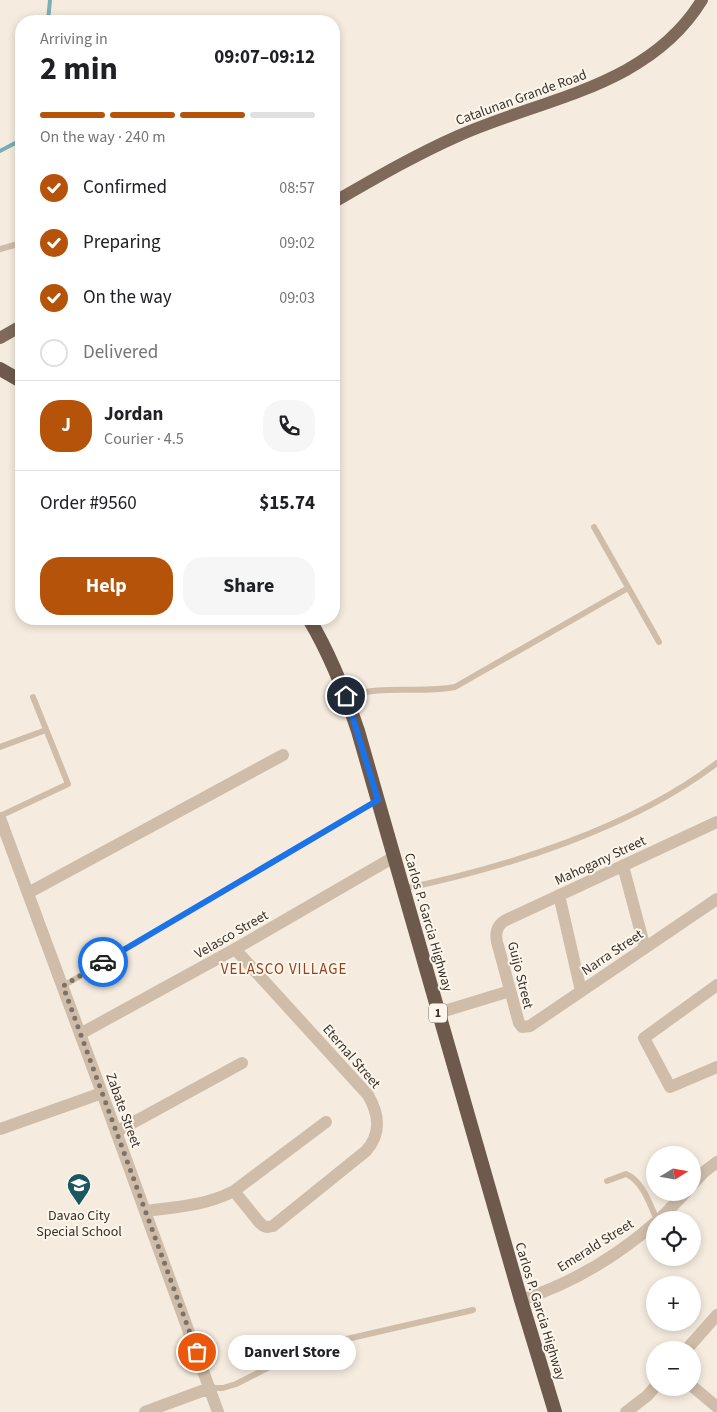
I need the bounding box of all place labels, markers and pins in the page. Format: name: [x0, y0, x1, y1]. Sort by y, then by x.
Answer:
pin: [325, 675, 367, 717]
school or university icon: Davao City Special School: [66, 1172, 92, 1206]
place label: Davao City Special School: [36, 1206, 122, 1242]
pin: [176, 1331, 218, 1373]
callout: Danverl Store: [227, 1334, 354, 1370]

